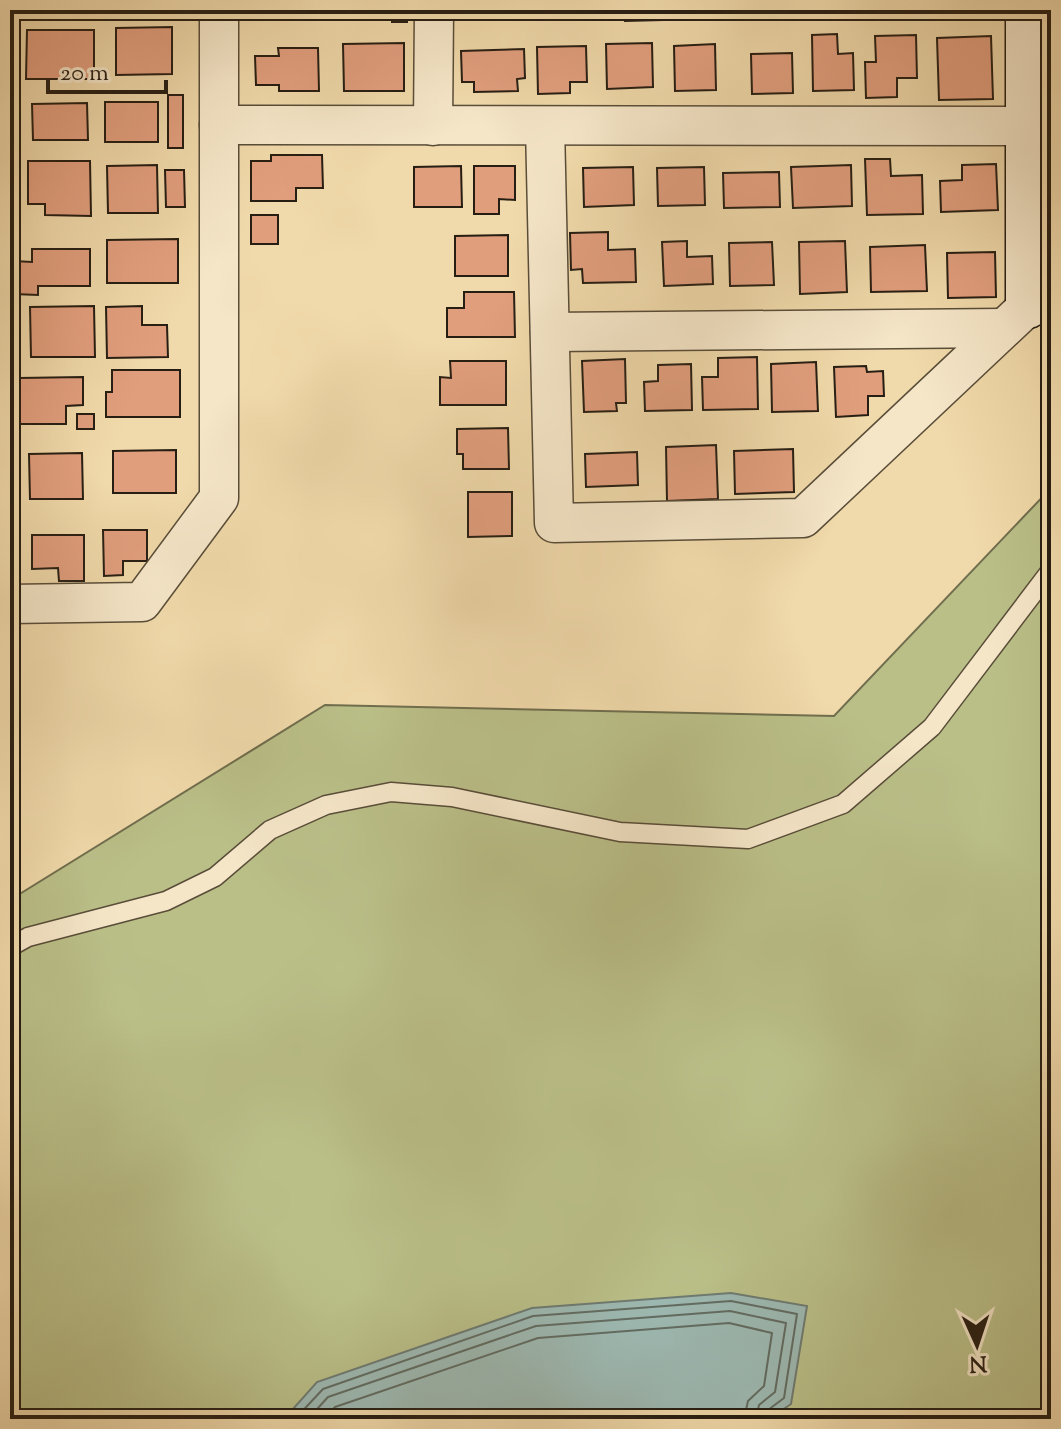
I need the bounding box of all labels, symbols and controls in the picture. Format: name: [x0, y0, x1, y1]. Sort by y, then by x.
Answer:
scale bar: [48, 44, 166, 94]
text: 20 m: [60, 57, 109, 91]
north arrow: [937, 1305, 1017, 1385]
text: N: [968, 1346, 987, 1378]

